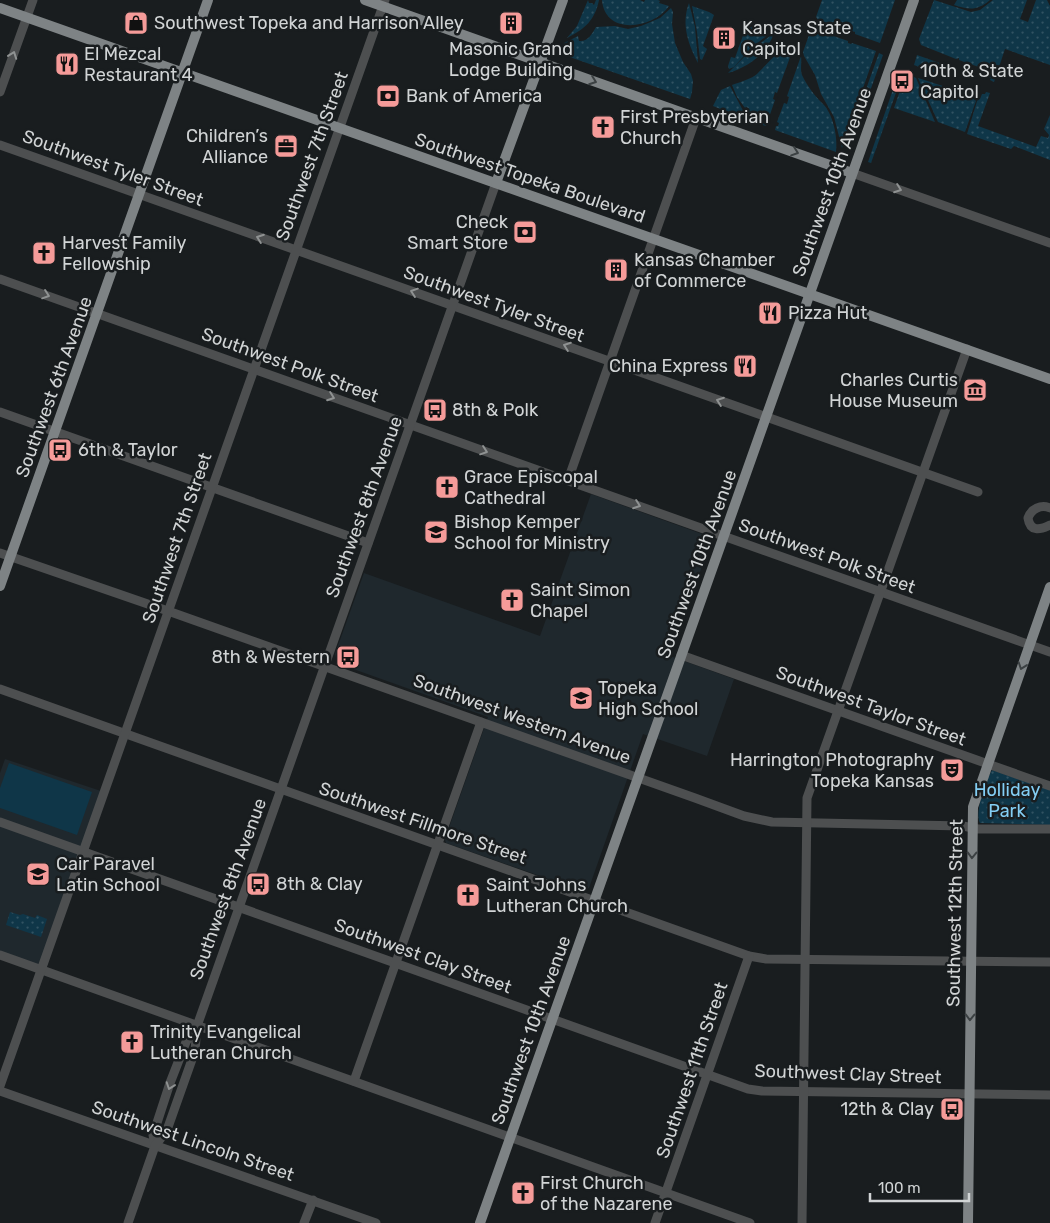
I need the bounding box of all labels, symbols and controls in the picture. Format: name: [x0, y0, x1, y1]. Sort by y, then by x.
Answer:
shop icon: Southwest Topeka and Harrison Alley: [123, 10, 149, 36]
building icon: Masonic Grand Lodge Building: [498, 10, 524, 36]
place label: Southwest Topeka and Harrison Alley: [154, 12, 464, 34]
place label: Kansas State Capitol: [742, 17, 851, 60]
building icon: Kansas State Capitol: [711, 25, 737, 51]
place label: Masonic Grand Lodge Building: [449, 38, 573, 81]
place label: El Mezcal Restaurant 4: [84, 43, 193, 86]
one-way arrow: [7, 51, 17, 59]
restaurant icon: El Mezcal Restaurant 4: [54, 51, 80, 77]
place label: 10th & State Capitol: [920, 60, 1024, 103]
street label: Southwest 7th Street: [271, 68, 353, 244]
bus stop icon: 10th & State Capitol: [889, 68, 915, 94]
one-way arrow: [588, 75, 596, 85]
bank icon: Bank of America: [375, 83, 401, 109]
place label: Bank of America: [406, 85, 542, 107]
street label: Southwest 10th Avenue: [788, 85, 876, 279]
place label: First Presbyterian Church: [620, 106, 769, 149]
church icon: First Presbyterian Church: [590, 114, 616, 140]
street label: Southwest Tyler Street: [20, 125, 206, 211]
place label: Children’s Alliance: [186, 125, 268, 168]
street label: Southwest Topeka Boulevard: [412, 128, 648, 228]
office icon: Children’s Alliance: [273, 133, 299, 159]
one-way arrow: [790, 147, 799, 157]
one-way arrow: [894, 183, 902, 193]
place label: Check Smart Store: [407, 211, 509, 254]
bank icon: Check Smart Store: [512, 219, 538, 245]
place label: Harvest Family Fellowship: [62, 232, 187, 275]
one-way arrow: [257, 233, 265, 243]
church icon: Harvest Family Fellowship: [31, 240, 57, 266]
place label: Kansas Chamber of Commerce: [634, 249, 775, 292]
building icon: Kansas Chamber of Commerce: [603, 257, 629, 283]
street label: Southwest Tyler Street: [401, 261, 587, 347]
one-way arrow: [410, 288, 418, 298]
one-way arrow: [41, 289, 50, 299]
street label: Southwest 6th Avenue: [11, 294, 97, 480]
restaurant icon: Pizza Hut: [757, 300, 783, 326]
place label: Pizza Hut: [788, 302, 867, 324]
street label: Southwest Polk Street: [198, 323, 382, 407]
one-way arrow: [563, 342, 571, 352]
restaurant icon: China Express: [732, 353, 758, 379]
place label: China Express: [609, 355, 728, 377]
place label: Charles Curtis House Museum: [829, 369, 958, 412]
museum icon: Charles Curtis House Museum: [962, 377, 988, 403]
one-way arrow: [326, 391, 335, 401]
bus stop icon: 8th & Polk: [422, 397, 448, 423]
one-way arrow: [716, 397, 724, 407]
place label: 8th & Polk: [452, 399, 539, 421]
street label: Southwest 8th Avenue: [321, 413, 407, 601]
bus stop icon: 6th & Taylor: [47, 437, 73, 463]
place label: 6th & Taylor: [78, 439, 178, 461]
one-way arrow: [479, 445, 488, 455]
street label: Southwest 7th Street: [137, 450, 217, 626]
place label: Grace Episcopal Cathedral: [464, 466, 598, 509]
street label: Southwest 10th Avenue: [653, 467, 741, 661]
church icon: Grace Episcopal Cathedral: [434, 474, 460, 500]
one-way arrow: [633, 499, 641, 509]
place label: Bishop Kemper School for Ministry: [454, 511, 610, 554]
street label: Southwest Polk Street: [735, 514, 919, 598]
school or university icon: Bishop Kemper School for Ministry: [423, 519, 449, 545]
place label: Saint Simon Chapel: [530, 579, 631, 622]
church icon: Saint Simon Chapel: [499, 587, 525, 613]
bus stop icon: 8th & Western: [335, 644, 361, 670]
place label: 8th & Western: [211, 646, 330, 668]
street label: Southwest Taylor Street: [773, 661, 969, 751]
one-way arrow: [1018, 661, 1028, 669]
street label: Southwest Western Avenue: [410, 669, 634, 769]
place label: Topeka High School: [598, 677, 698, 720]
school or university icon: Topeka High School: [568, 685, 594, 711]
place label: Harrington Photography Topeka Kansas: [730, 749, 934, 792]
theatre icon: Harrington Photography Topeka Kansas: [939, 757, 965, 783]
street label: Southwest Fillmore Street: [316, 777, 530, 869]
park label: Holliday Park: [974, 779, 1040, 822]
street label: Southwest 8th Avenue: [185, 795, 271, 983]
street label: Southwest 12th Street: [942, 819, 968, 1007]
one-way arrow: [967, 851, 977, 859]
place label: Cair Paravel Latin School: [56, 853, 160, 896]
school or university icon: Cair Paravel Latin School: [25, 861, 51, 887]
bus stop icon: 8th & Clay: [245, 871, 271, 897]
place label: 8th & Clay: [276, 873, 363, 895]
place label: Saint Johns Lutheran Church: [486, 874, 628, 917]
church icon: Saint Johns Lutheran Church: [455, 882, 481, 908]
street label: Southwest Clay Street: [331, 914, 515, 998]
street label: Southwest 10th Avenue: [487, 933, 575, 1127]
street label: Southwest 11th Street: [651, 979, 733, 1161]
one-way arrow: [965, 1014, 975, 1021]
place label: Trinity Evangelical Lutheran Church: [150, 1021, 301, 1064]
church icon: Trinity Evangelical Lutheran Church: [119, 1029, 145, 1055]
street label: Southwest Clay Street: [754, 1060, 942, 1088]
one-way arrow: [166, 1081, 176, 1090]
street label: Southwest Lincoln Street: [89, 1096, 297, 1186]
bus stop icon: 12th & Clay: [939, 1096, 965, 1122]
place label: 12th & Clay: [840, 1098, 934, 1120]
scale bar: [870, 1170, 969, 1202]
place label: First Church of the Nazarene: [540, 1172, 673, 1215]
text: 100 m: [878, 1179, 920, 1197]
church icon: First Church of the Nazarene: [510, 1180, 536, 1206]

